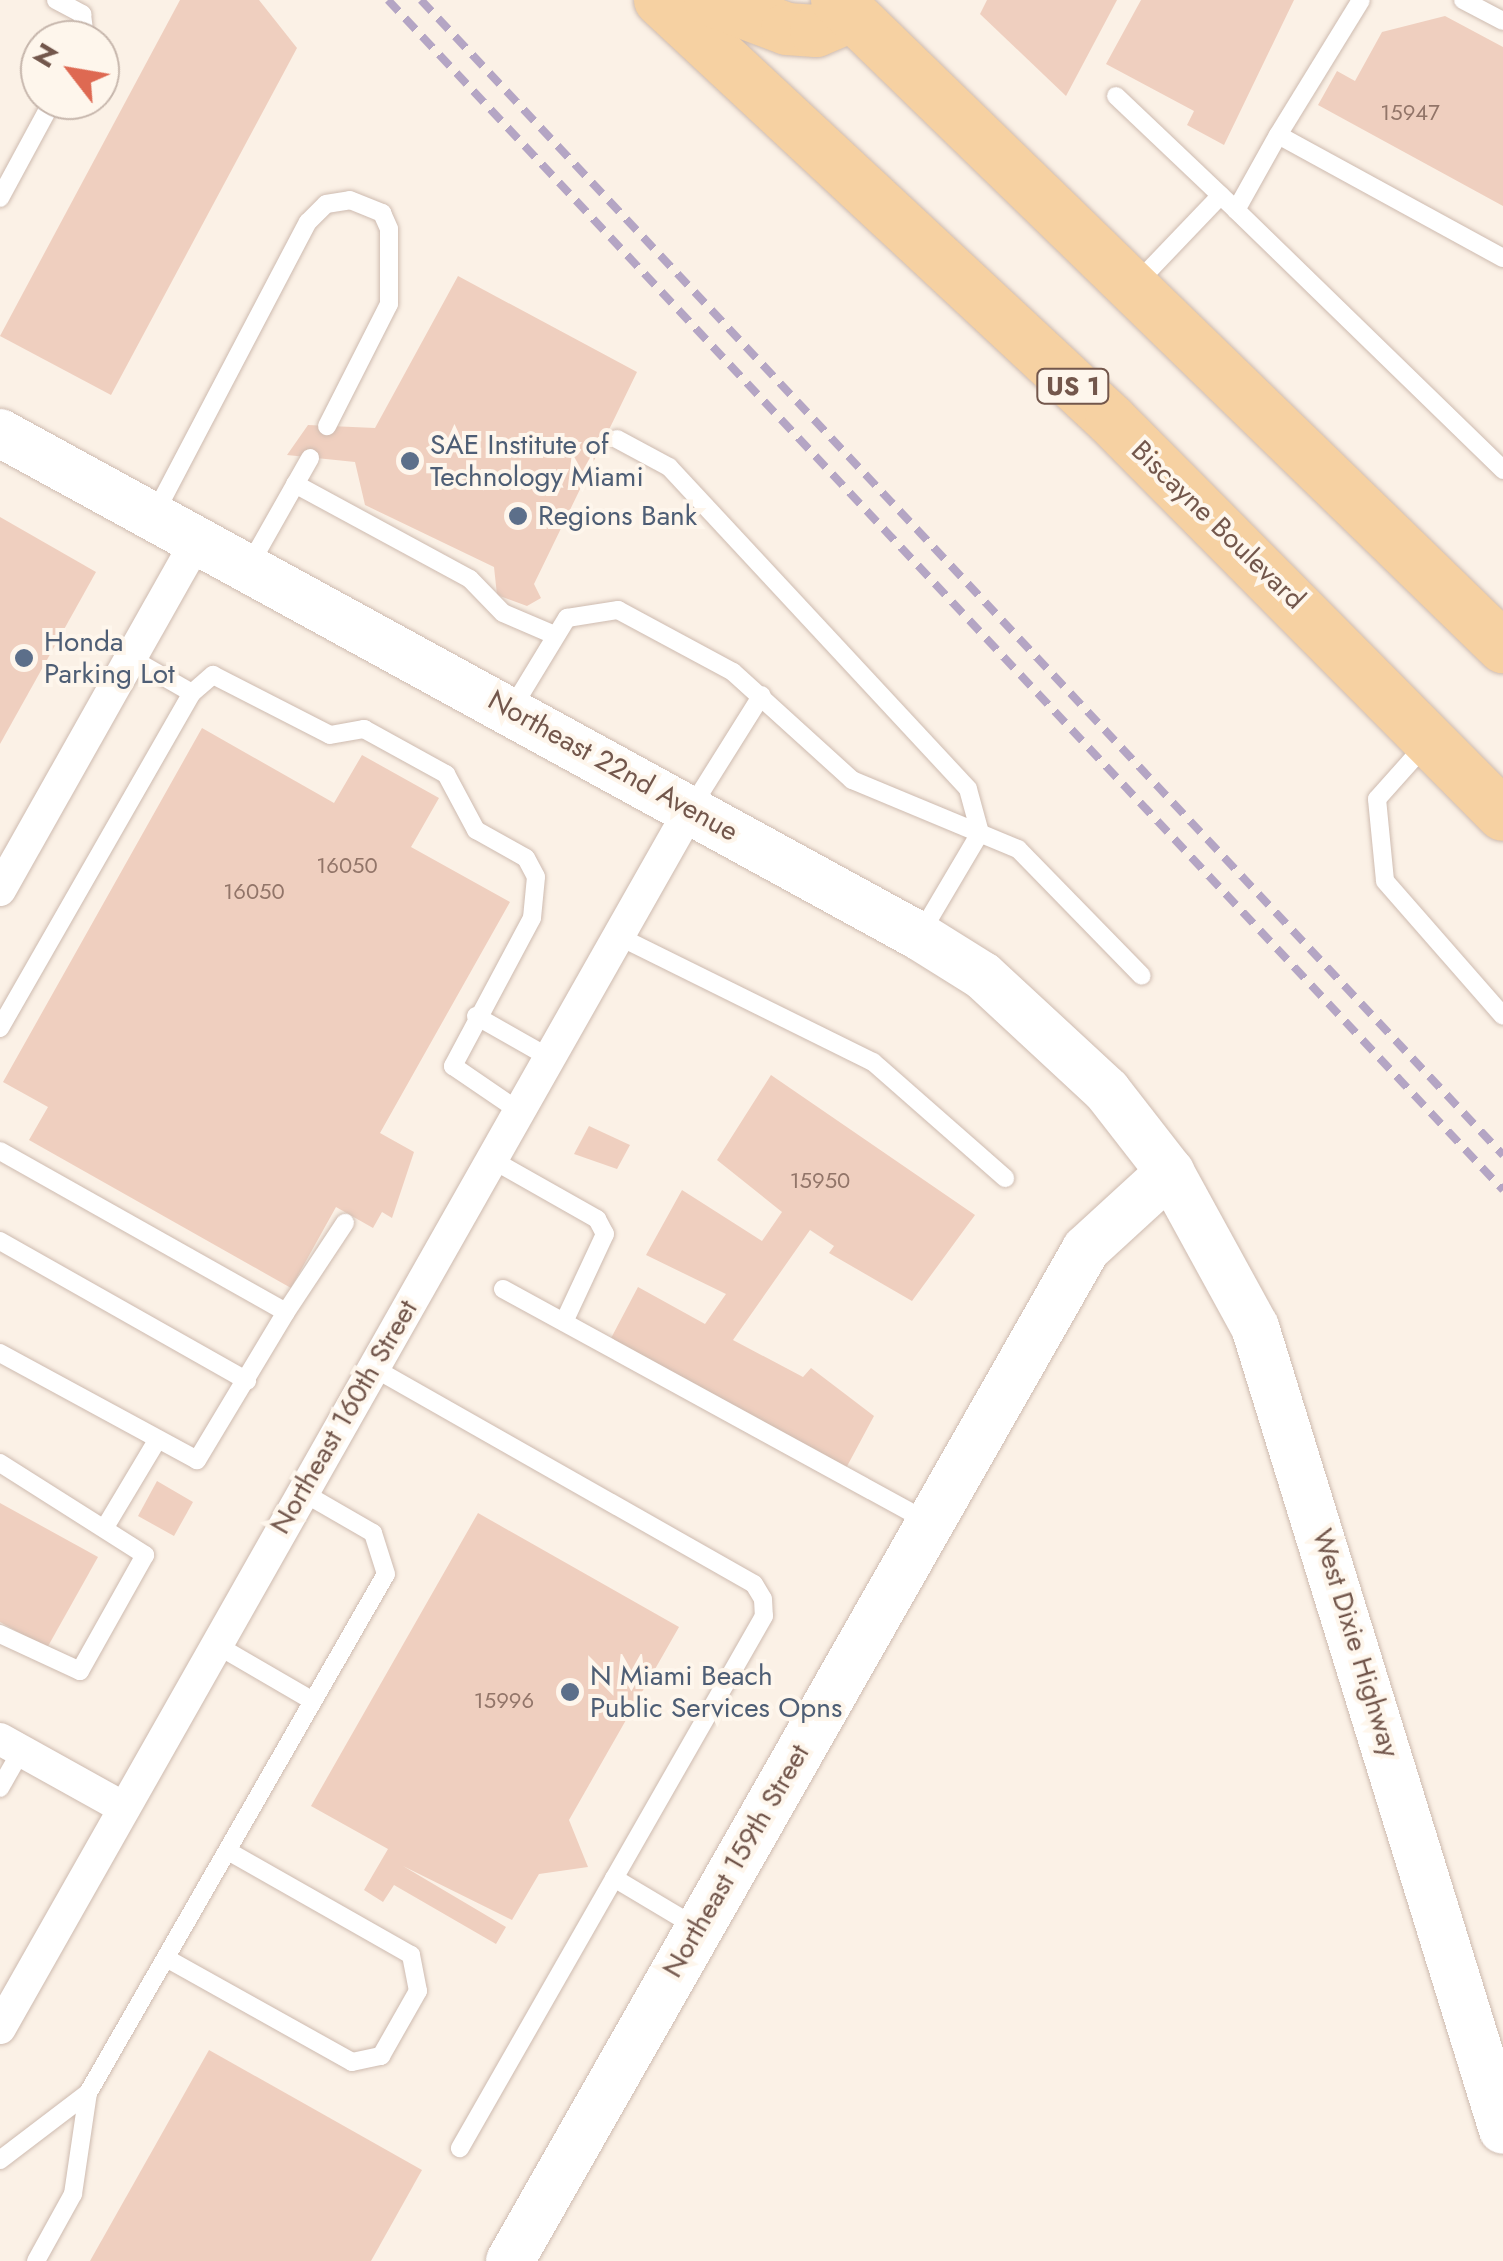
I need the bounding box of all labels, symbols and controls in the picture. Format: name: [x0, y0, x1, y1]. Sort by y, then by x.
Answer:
north arrow: [20, 20, 120, 120]
text: N: [22, 35, 69, 75]
house number: 15947: [1380, 100, 1440, 126]
road number: US 1: [1036, 366, 1110, 406]
place label: SAE Institute of Technology Miami: [430, 428, 644, 494]
street label: Biscayne Boulevard: [1124, 434, 1312, 616]
marker: SAE Institute of Technology Miami: [399, 450, 421, 472]
place label: Regions Bank: [538, 499, 697, 533]
marker: Regions Bank: [507, 505, 529, 527]
place label: Honda Parking Lot: [44, 625, 175, 691]
marker: Honda Parking Lot: [13, 647, 35, 669]
street label: Northeast 22nd Avenue: [482, 683, 744, 849]
house number: 16050: [316, 853, 378, 879]
house number: 16050: [223, 879, 285, 905]
house number: 15950: [790, 1168, 850, 1194]
street label: Northeast 160th Street: [263, 1294, 425, 1540]
street label: West Dixie Highway: [1305, 1525, 1407, 1761]
place label: N Miami Beach Public Services Opns: [590, 1659, 842, 1725]
marker: N Miami Beach Public Services Opns: [559, 1681, 581, 1703]
house number: 15996: [474, 1688, 534, 1714]
street label: Northeast 159th Street: [656, 1739, 816, 1983]

